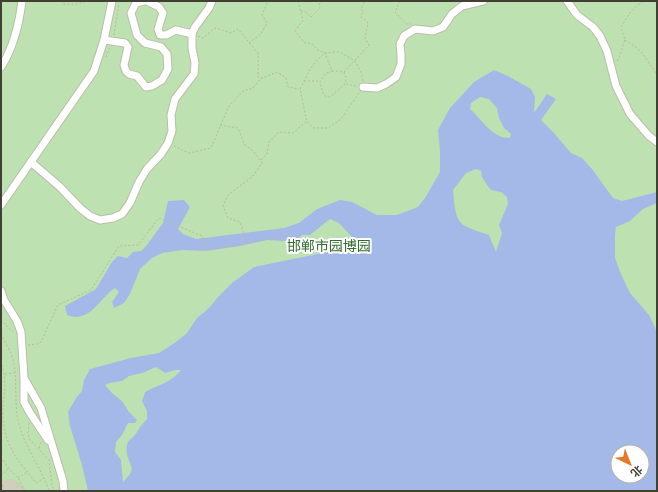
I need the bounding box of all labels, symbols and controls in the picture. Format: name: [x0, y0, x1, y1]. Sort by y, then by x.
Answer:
park label: 邯郸市园博园: [287, 235, 371, 256]
north arrow: [610, 444, 650, 484]
text: 北: [627, 462, 646, 481]

